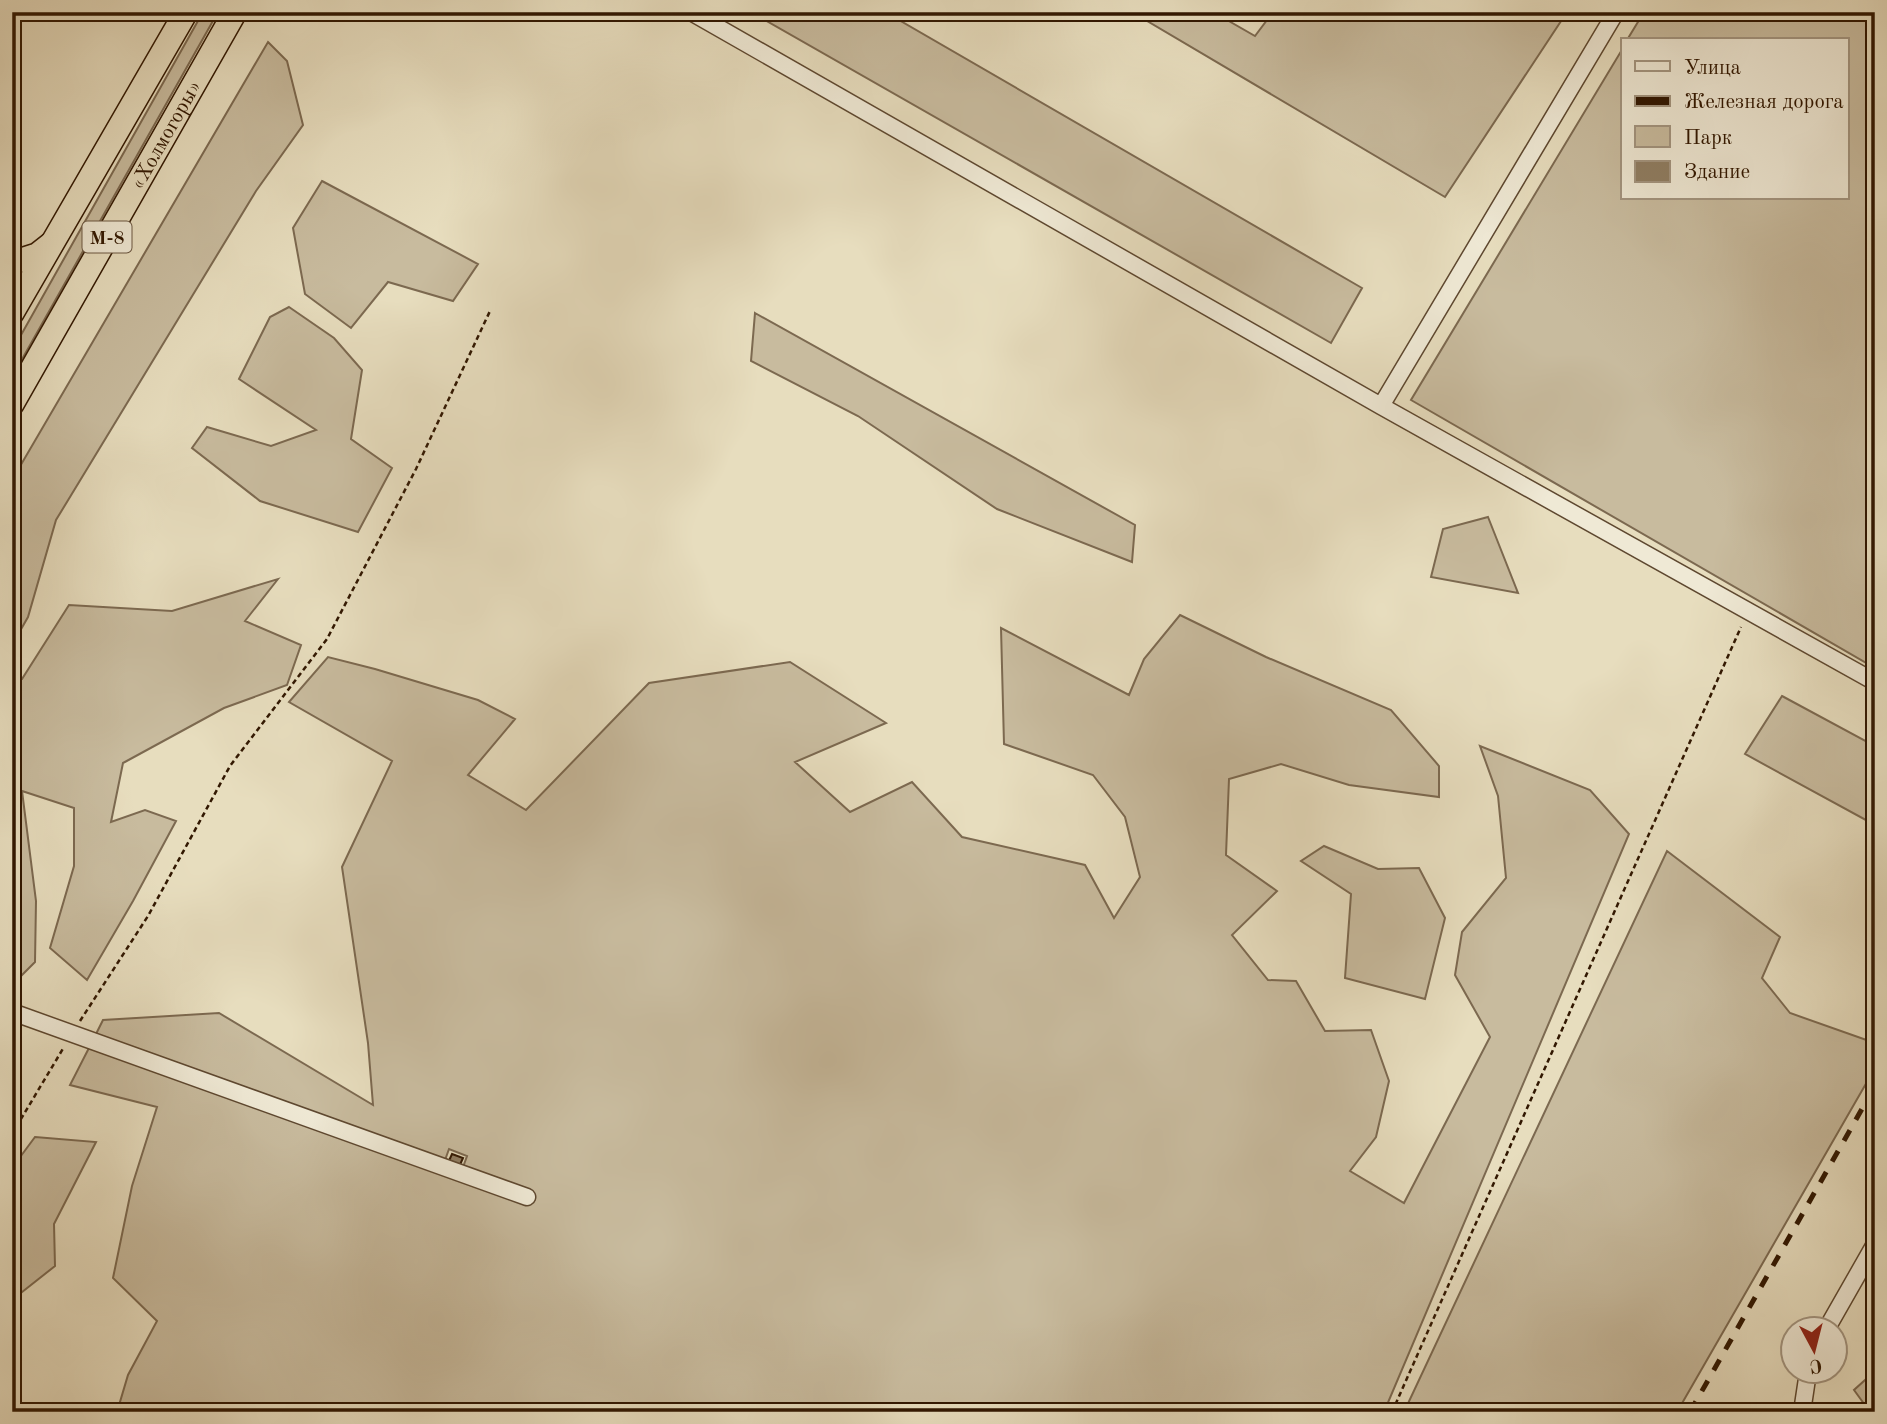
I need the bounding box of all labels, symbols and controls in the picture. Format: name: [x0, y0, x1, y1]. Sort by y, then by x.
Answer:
legend: [1621, 38, 1848, 200]
text: Улица: [1684, 58, 1741, 79]
street label: «Холмогоры»: [127, 77, 206, 194]
text: Железная дорога: [1684, 92, 1844, 113]
text: Парк: [1684, 128, 1733, 149]
text: Здание: [1684, 162, 1750, 183]
road number: М-8: [82, 221, 132, 252]
north arrow: [1778, 1316, 1848, 1386]
text: С: [1808, 1354, 1823, 1375]

